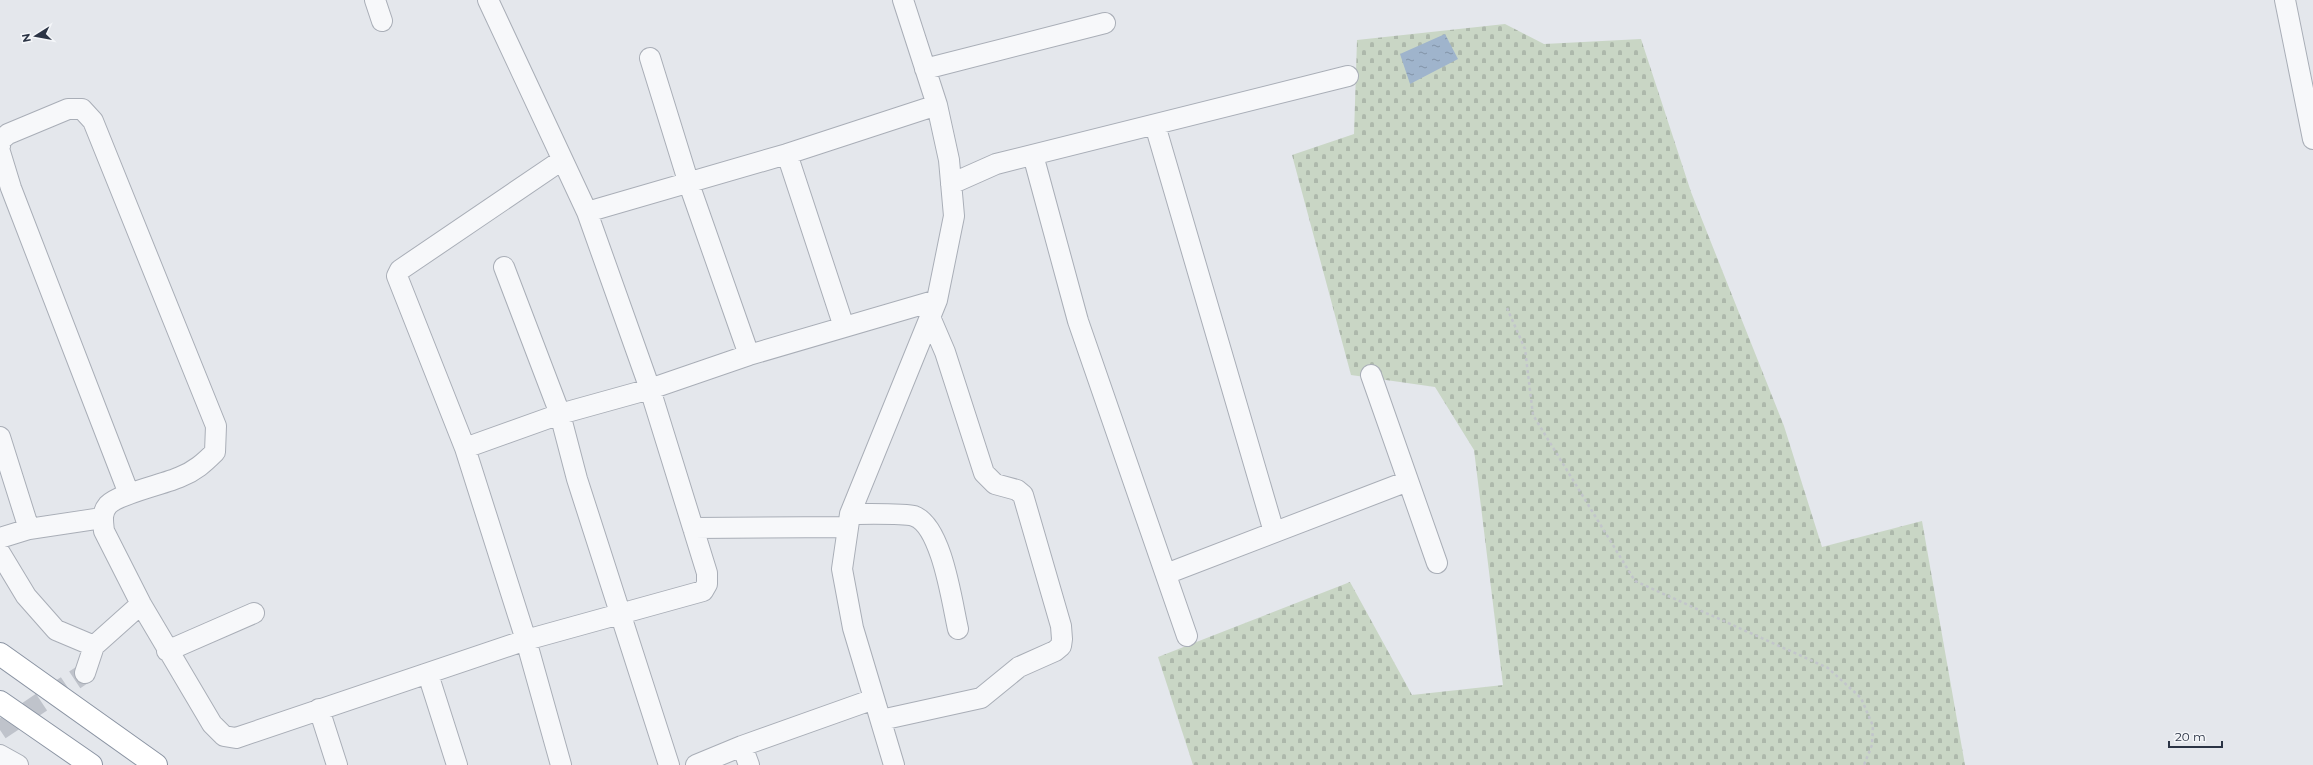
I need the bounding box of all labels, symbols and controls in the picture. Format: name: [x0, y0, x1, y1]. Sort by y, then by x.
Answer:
north arrow: [16, 16, 56, 56]
text: N: [18, 32, 34, 44]
scale bar: [2169, 723, 2222, 749]
text: 20 m: [2175, 729, 2206, 744]

